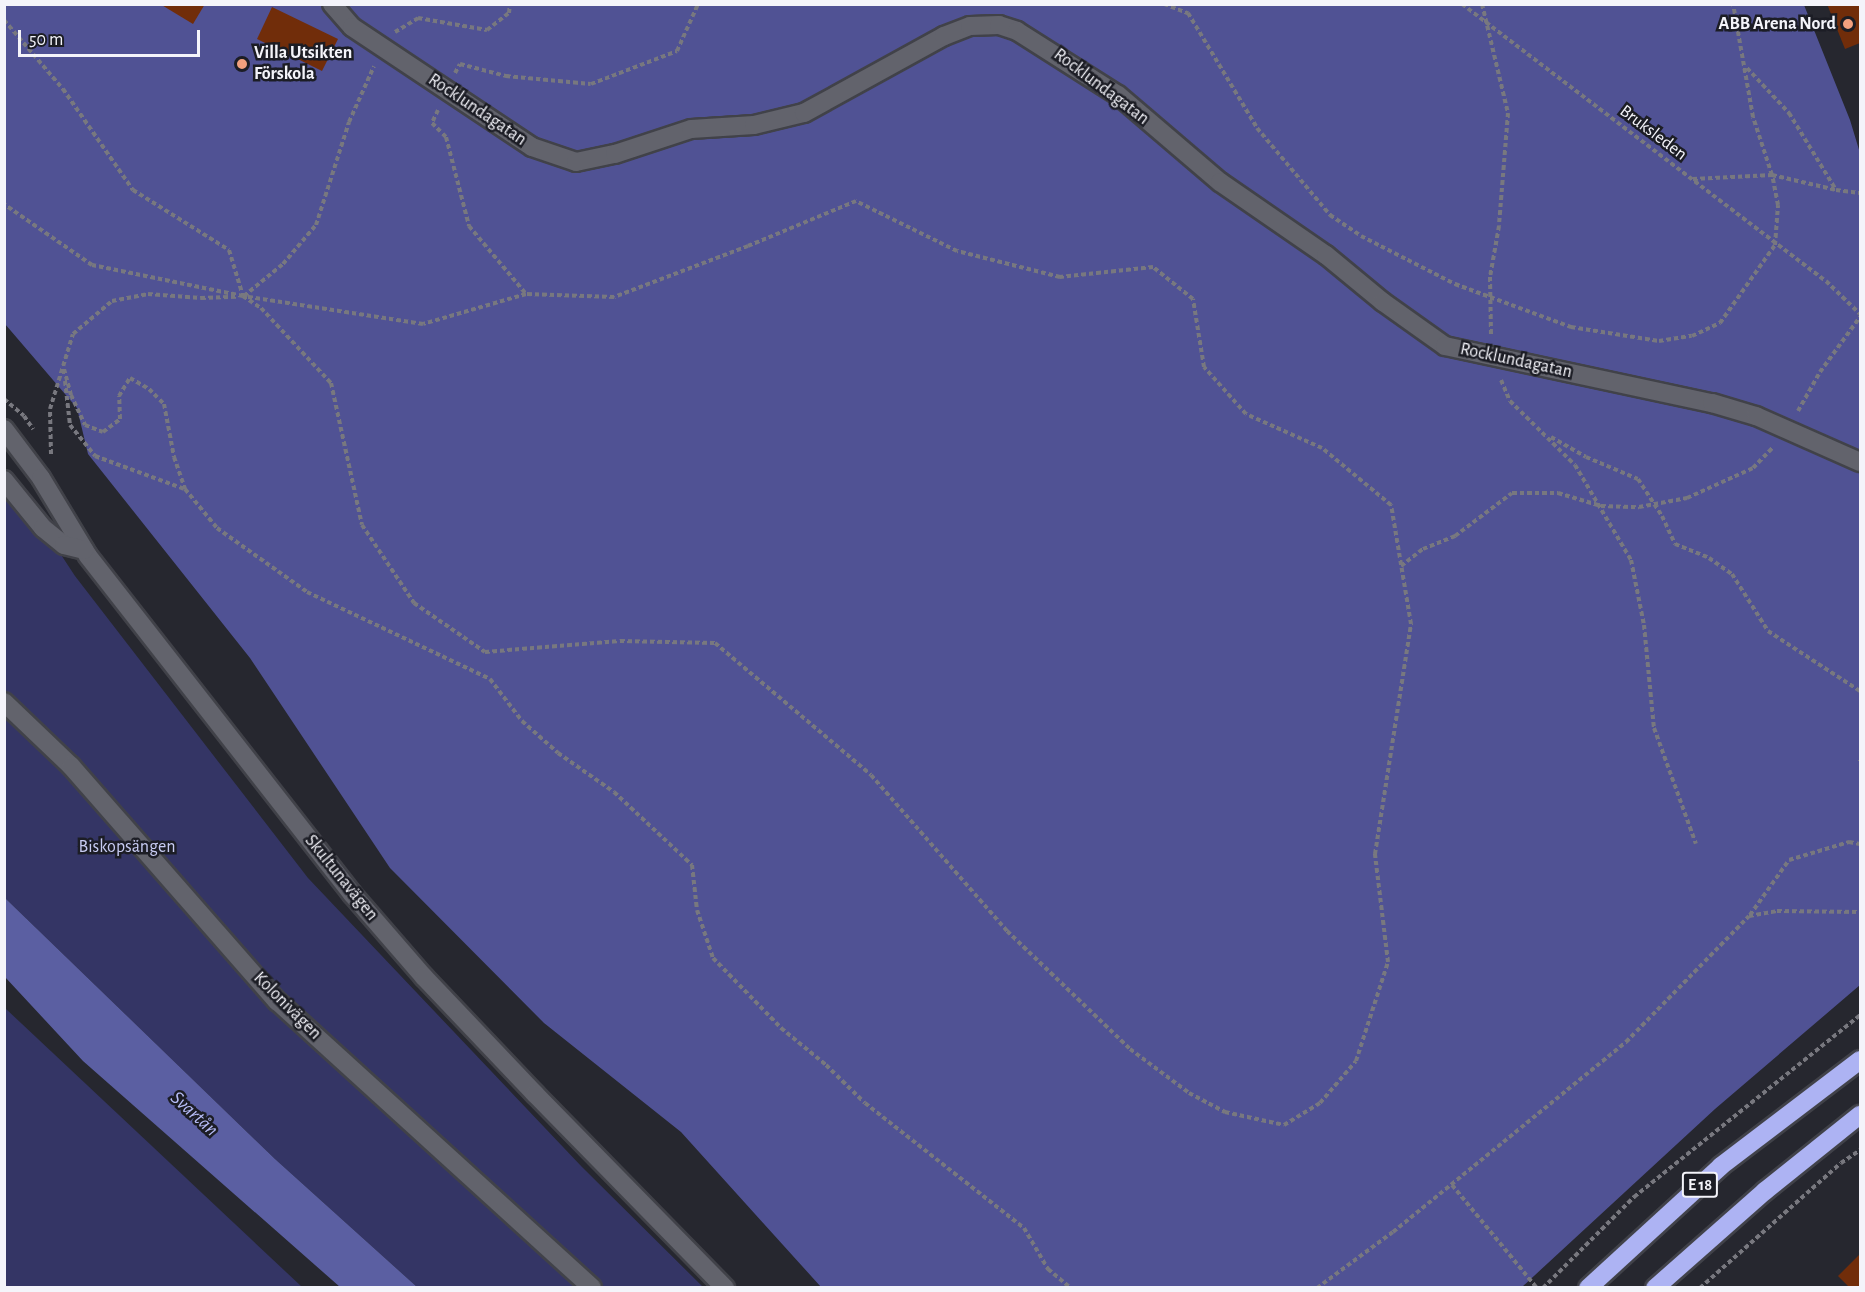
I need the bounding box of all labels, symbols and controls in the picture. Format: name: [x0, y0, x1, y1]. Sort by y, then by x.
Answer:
place label: ABB Arena Nord: [1719, 13, 1836, 35]
marker: ABB Arena Nord: [1841, 17, 1855, 31]
scale bar: [21, 18, 202, 56]
text: 50 m: [29, 31, 63, 49]
place label: Villa Utsikten Förskola: [254, 43, 352, 86]
street label: Rocklundagatan: [1049, 44, 1153, 130]
marker: Villa Utsikten Förskola: [235, 57, 249, 71]
street label: Rocklundagatan: [424, 69, 530, 151]
street label: Bruksleden: [1615, 101, 1691, 165]
street label: Rocklundagatan: [1458, 339, 1574, 383]
street label: Skultunavägen: [300, 831, 382, 925]
park label: Biskopsängen: [78, 836, 176, 858]
street label: Kolonivägen: [249, 968, 325, 1044]
water label: Svartån: [165, 1086, 223, 1142]
road number: E 18: [1680, 1172, 1720, 1198]

